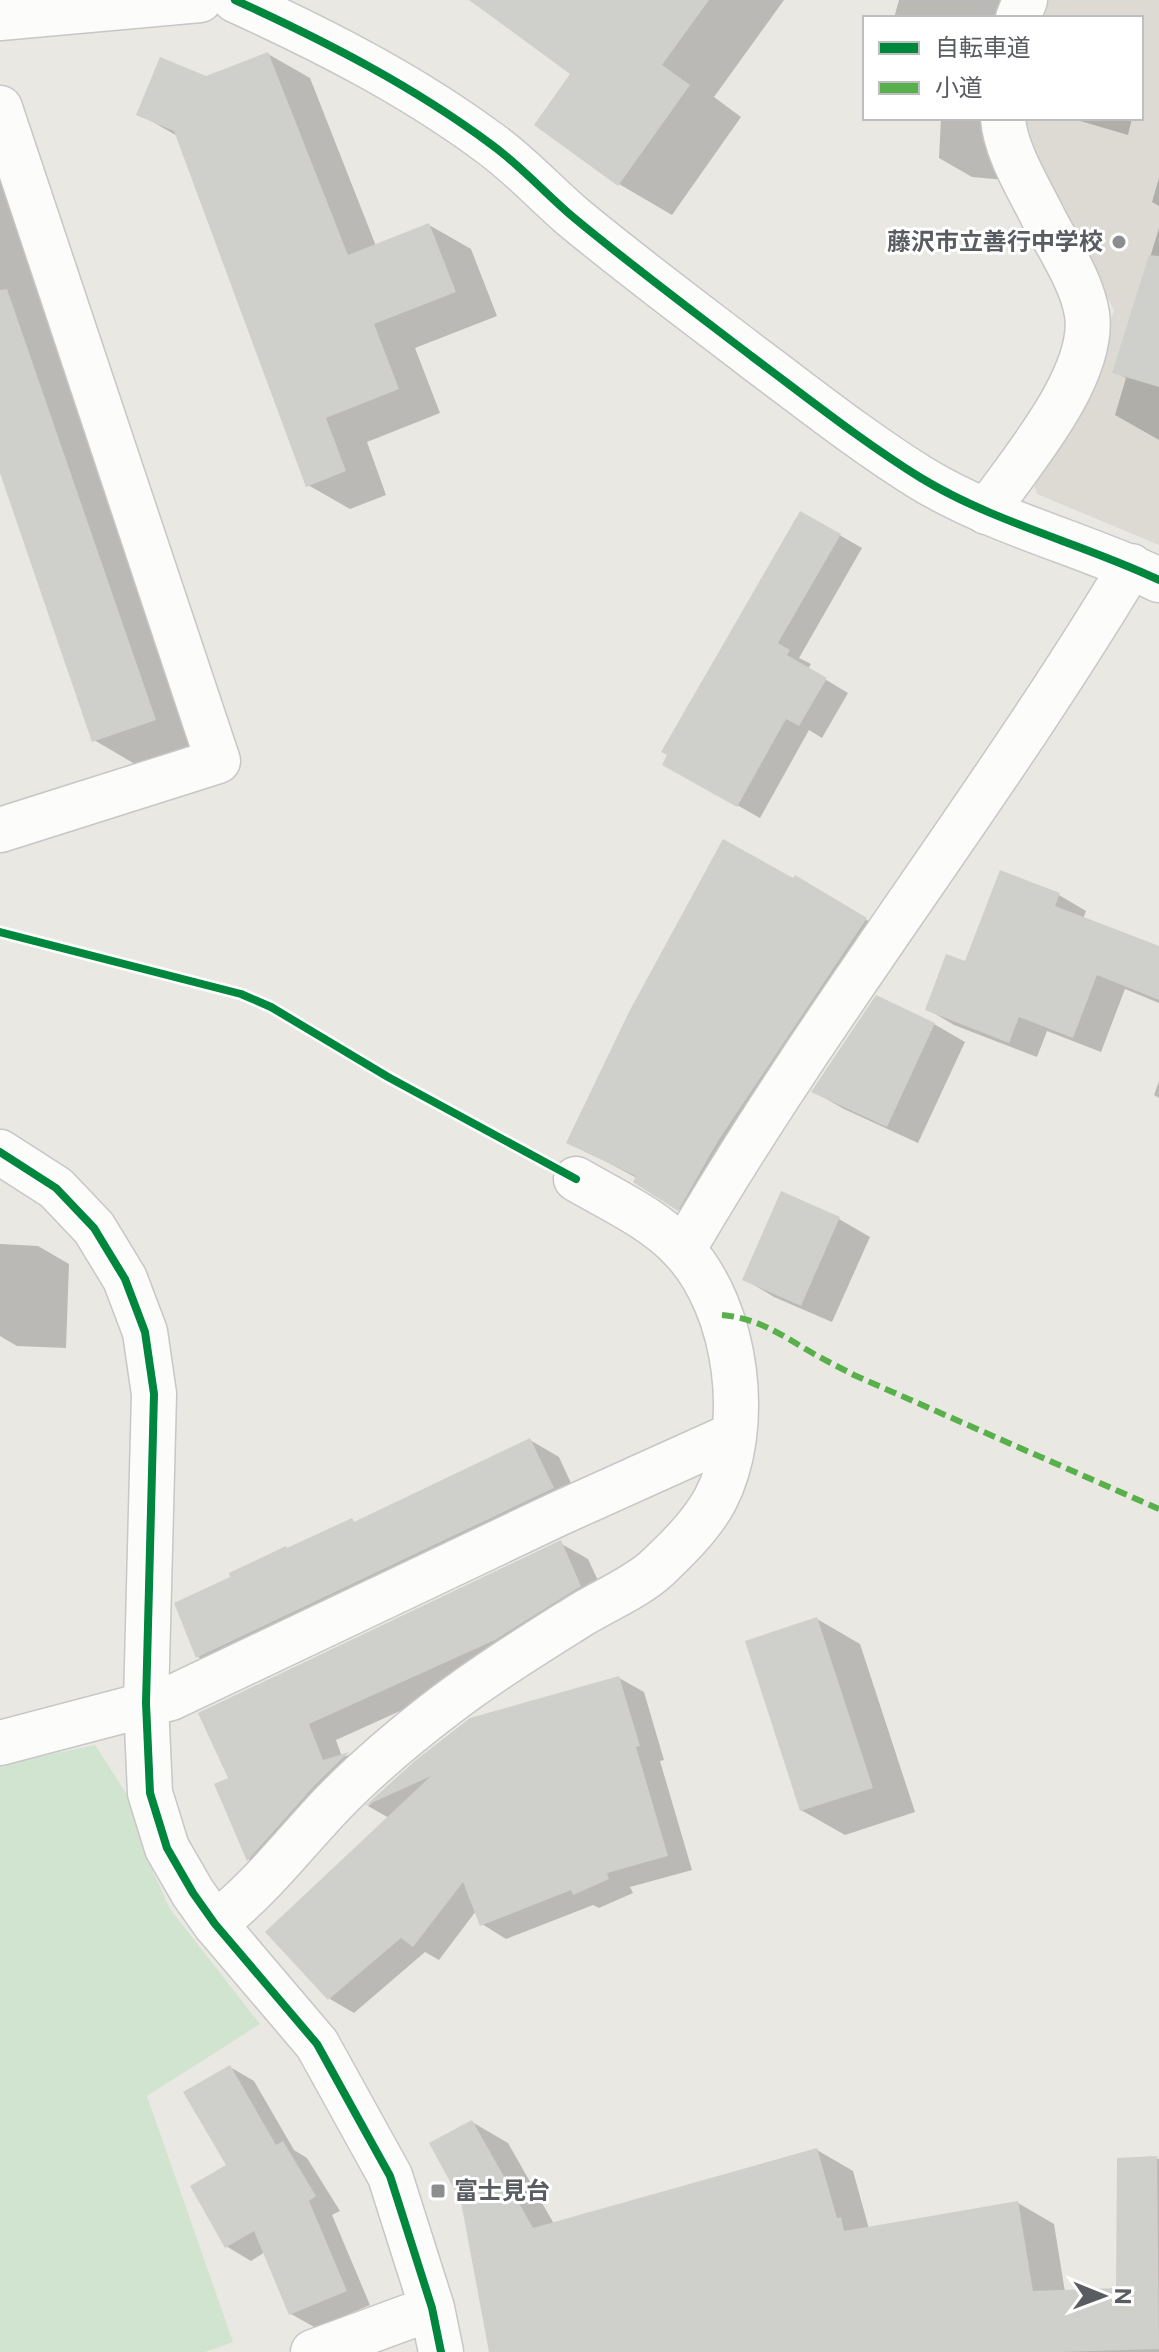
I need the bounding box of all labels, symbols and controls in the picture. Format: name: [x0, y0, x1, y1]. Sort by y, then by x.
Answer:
legend: [863, 16, 1143, 120]
text: 自転車道: [935, 33, 1031, 61]
text: 小道: [935, 73, 983, 101]
place label: 藤沢市立善行中学校: [887, 227, 1103, 255]
marker: 藤沢市立善行中学校: [1110, 233, 1128, 251]
place label: 富士見台: [454, 2176, 550, 2204]
marker: 富士見台: [429, 2182, 447, 2200]
north arrow: [1063, 2256, 1143, 2336]
text: N: [1110, 2288, 1136, 2305]

